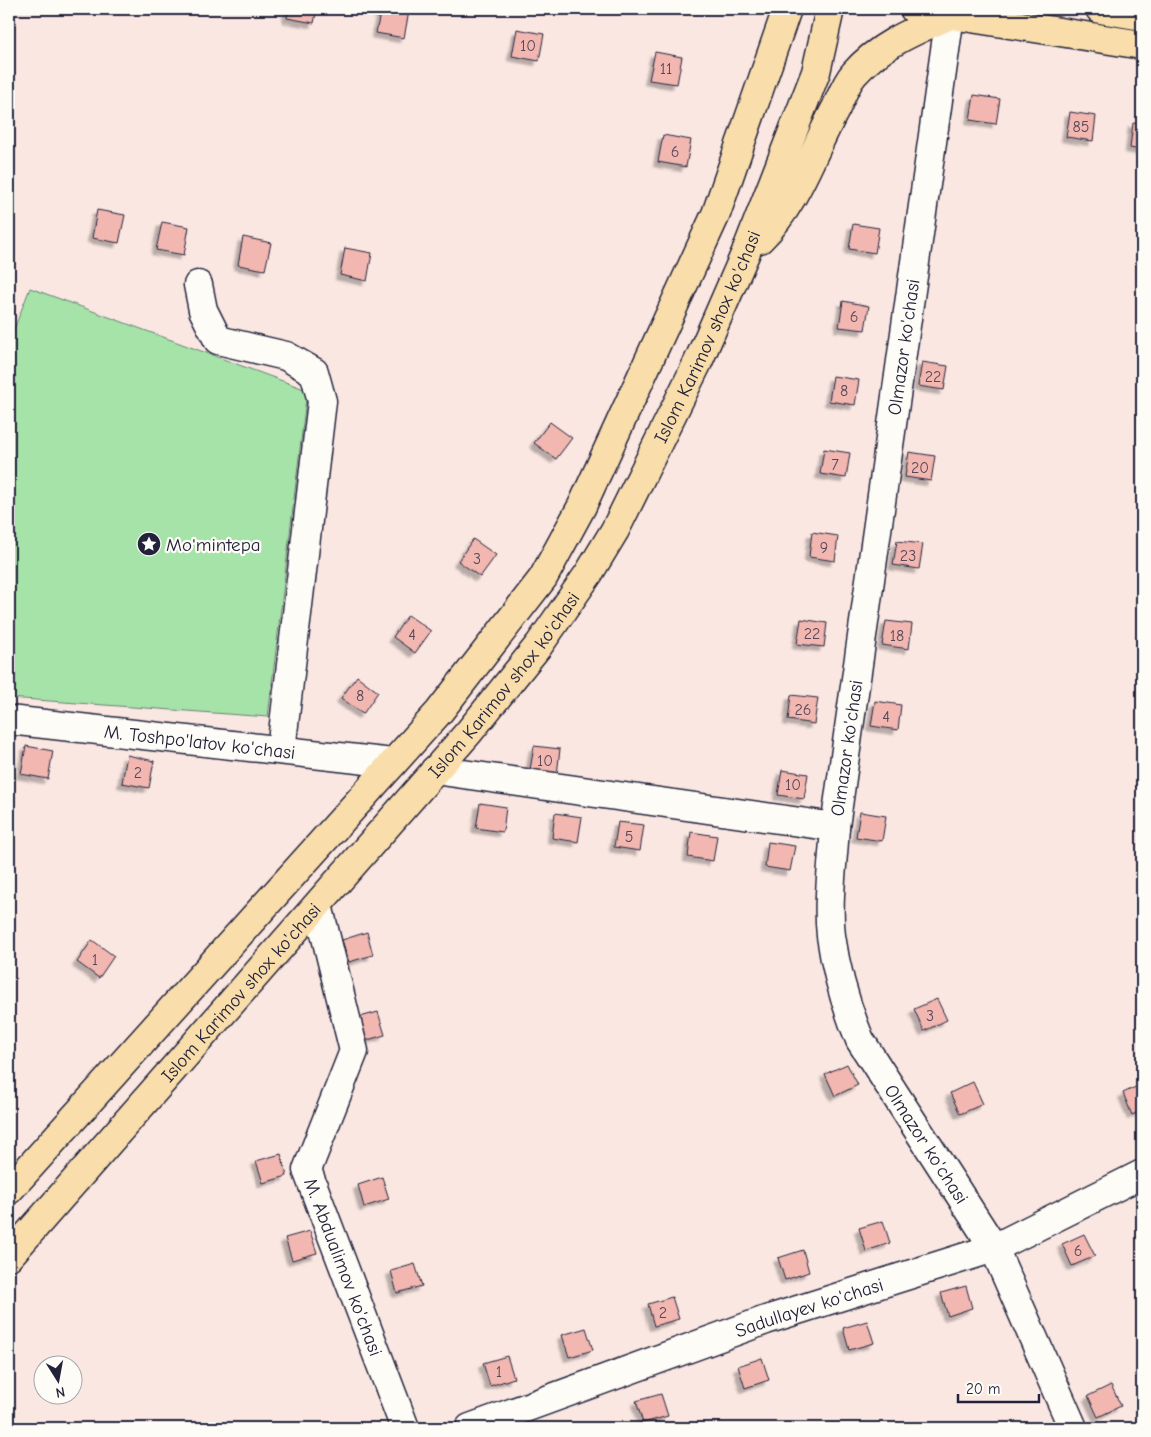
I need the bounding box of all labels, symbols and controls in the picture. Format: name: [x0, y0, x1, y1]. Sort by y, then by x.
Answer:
house number: 10: [520, 37, 536, 55]
house number: 11: [660, 60, 672, 78]
house number: 85: [1073, 118, 1089, 136]
house number: 6: [671, 143, 679, 161]
street label: Islom Karimov shox ko'chasi: [650, 228, 765, 447]
street label: Olmazor ko'chasi: [884, 277, 924, 417]
house number: 6: [850, 308, 858, 326]
house number: 22: [925, 368, 941, 386]
house number: 8: [840, 382, 848, 400]
house number: 7: [831, 456, 839, 474]
house number: 20: [911, 459, 929, 477]
place icon: Mo'mintepa: [136, 531, 162, 557]
place label: Mo'mintepa: [166, 534, 261, 556]
house number: 9: [820, 539, 828, 557]
house number: 23: [900, 547, 916, 565]
house number: 3: [473, 550, 481, 568]
street label: Islom Karimov shox ko'chasi: [424, 588, 585, 783]
house number: 22: [804, 625, 820, 643]
house number: 4: [408, 626, 416, 644]
house number: 18: [890, 627, 904, 645]
street label: Olmazor ko'chasi: [827, 678, 867, 818]
house number: 8: [356, 687, 364, 705]
house number: 26: [794, 701, 812, 719]
house number: 4: [882, 708, 890, 726]
street label: M. Toshpo'latov ko'chasi: [103, 721, 296, 764]
house number: 10: [537, 752, 553, 770]
house number: 2: [134, 764, 142, 782]
house number: 10: [785, 776, 801, 794]
house number: 5: [625, 828, 633, 846]
street label: Islom Karimov shox ko'chasi: [157, 899, 326, 1087]
house number: 1: [92, 951, 98, 969]
house number: 3: [926, 1007, 934, 1025]
street label: Olmazor ko'chasi: [879, 1080, 973, 1208]
street label: M. Abdualimov ko'chasi: [299, 1175, 387, 1359]
house number: 6: [1074, 1242, 1082, 1260]
street label: Sadullayev ko'chasi: [732, 1274, 886, 1342]
house number: 2: [659, 1304, 667, 1322]
north arrow: [32, 1354, 82, 1404]
house number: 1: [496, 1363, 502, 1381]
scale bar: [958, 1372, 1040, 1404]
text: 20 m: [966, 1380, 1000, 1398]
text: N: [54, 1383, 66, 1401]

